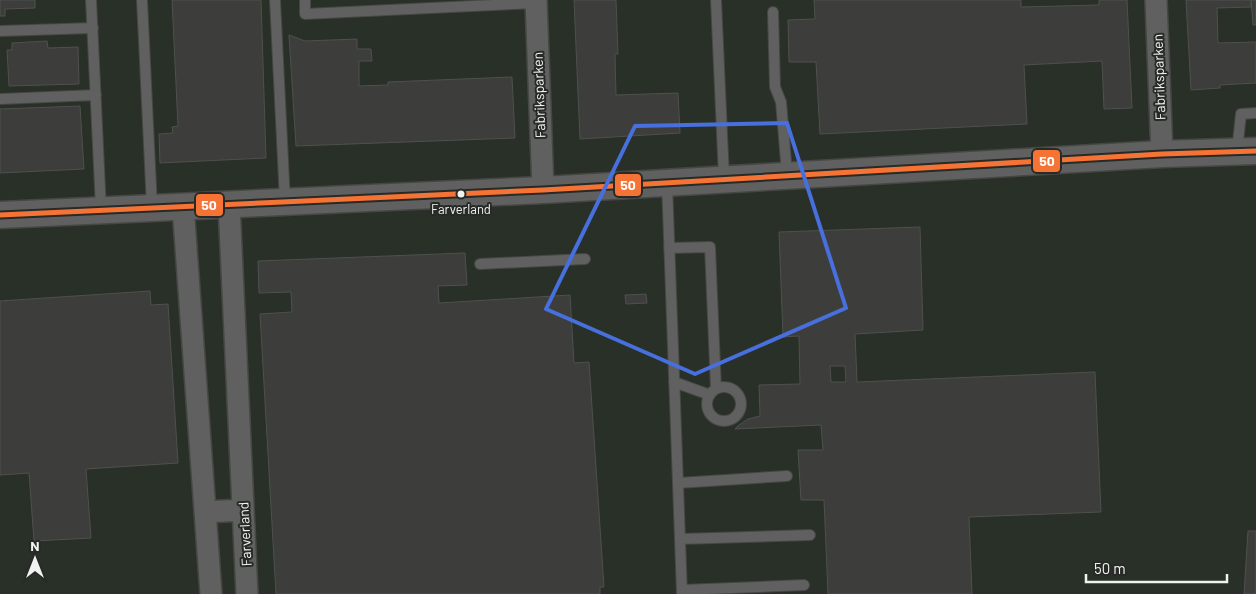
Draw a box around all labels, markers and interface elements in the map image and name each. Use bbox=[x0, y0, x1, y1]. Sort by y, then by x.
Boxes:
street label: Fabriksparken bbox=[1148, 34, 1169, 120]
street label: Fabriksparken bbox=[528, 52, 549, 138]
line badge: 50 bbox=[1032, 149, 1061, 173]
text: 50 bbox=[1039, 152, 1055, 169]
line badge: 50 bbox=[614, 173, 642, 197]
text: 50 bbox=[620, 176, 636, 193]
marker: Farverland bbox=[456, 189, 466, 199]
line badge: 50 bbox=[195, 193, 224, 217]
text: 50 bbox=[201, 196, 217, 213]
place label: Farverland bbox=[431, 201, 491, 217]
street label: Farverland bbox=[234, 501, 255, 567]
north arrow bbox=[10, 534, 60, 584]
text: N bbox=[30, 537, 40, 554]
scale bar bbox=[1086, 552, 1227, 584]
text: 50 m bbox=[1094, 559, 1126, 577]

